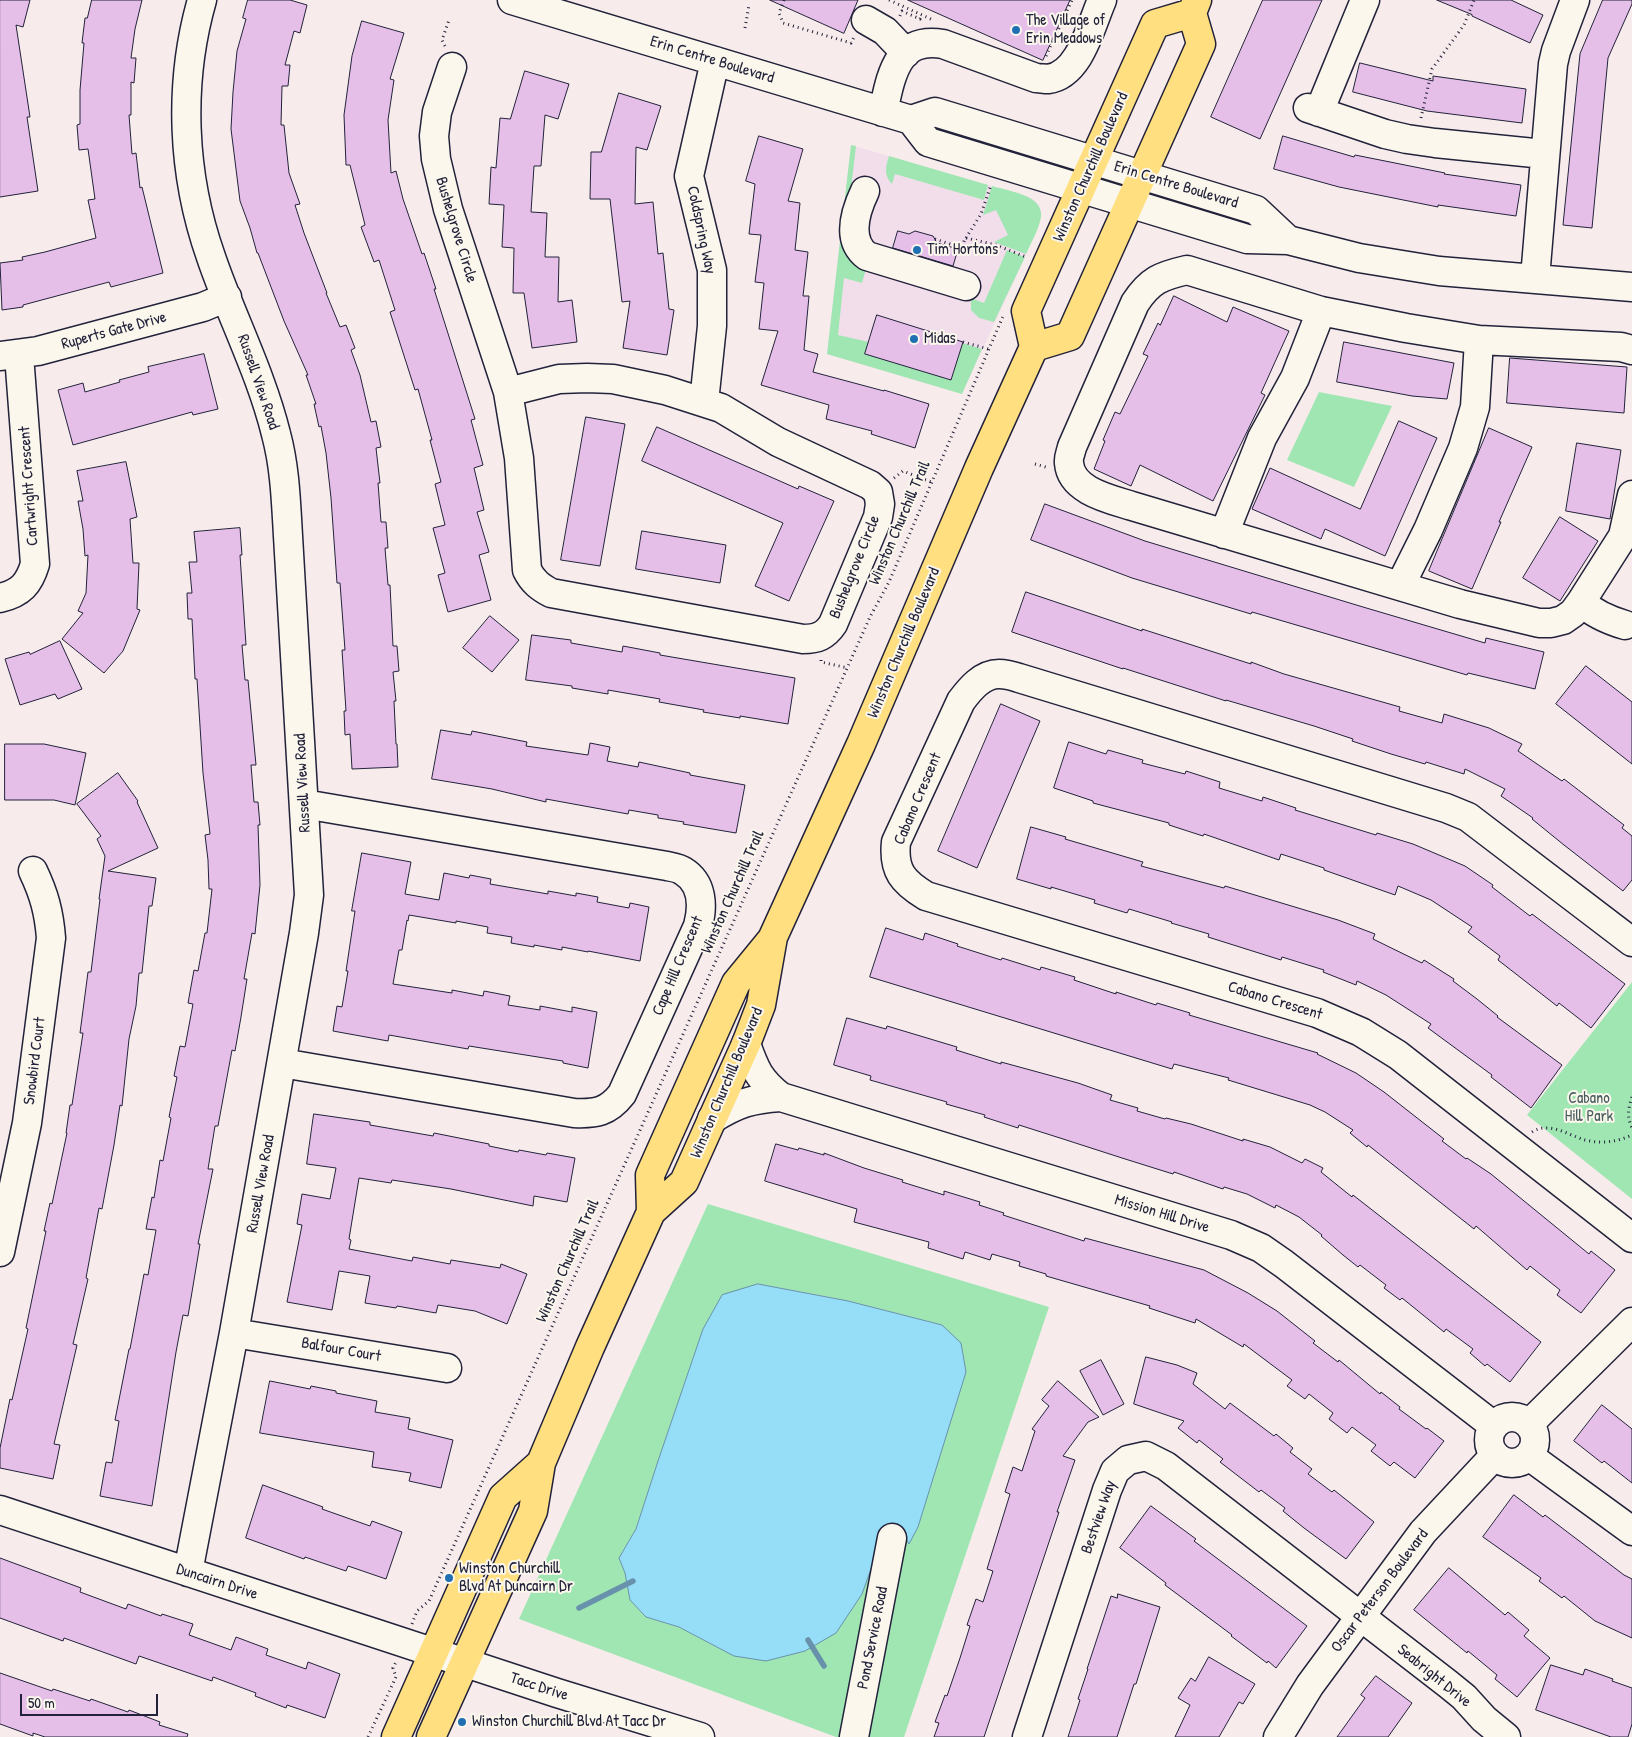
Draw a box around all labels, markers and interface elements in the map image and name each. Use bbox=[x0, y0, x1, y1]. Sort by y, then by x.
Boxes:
place label: The Village of Erin Meadows bbox=[1026, 11, 1105, 49]
marker: The Village of Erin Meadows bbox=[1010, 24, 1022, 36]
street label: Erin Centre Boulevard bbox=[648, 32, 776, 88]
street label: Winston Churchill Boulevard bbox=[1049, 89, 1133, 245]
street label: Erin Centre Boulevard bbox=[1112, 157, 1240, 213]
street label: Bushelgrove Circle bbox=[431, 175, 481, 285]
street label: Coldspring Way bbox=[682, 184, 720, 276]
place label: Tim Hortons bbox=[927, 240, 998, 260]
marker: Tim Hortons bbox=[911, 244, 923, 256]
street label: Ruperts Gate Drive bbox=[59, 308, 169, 354]
place label: Midas bbox=[924, 329, 956, 349]
street label: Russell View Road bbox=[233, 332, 283, 432]
marker: Midas bbox=[908, 333, 920, 345]
street label: Cartwright Crescent bbox=[15, 426, 43, 546]
street label: Winston Churchill Trail bbox=[865, 458, 935, 588]
street label: Bushelgrove Circle bbox=[826, 513, 884, 621]
street label: Winston Churchill Boulevard bbox=[864, 565, 944, 721]
street label: Russell View Road bbox=[291, 733, 315, 833]
street label: Cabano Crescent bbox=[890, 750, 946, 848]
street label: Winston Churchill Trail bbox=[697, 828, 769, 956]
street label: Cape Hill Crescent bbox=[648, 913, 708, 1019]
street label: Cabano Crescent bbox=[1225, 977, 1325, 1025]
street label: Winston Churchill Boulevard bbox=[687, 1005, 767, 1161]
street label: Snowbird Court bbox=[20, 1016, 50, 1106]
park label: Cabano Hill Park bbox=[1565, 1089, 1613, 1127]
street label: Russell View Road bbox=[243, 1133, 279, 1235]
street label: Mission Hill Drive bbox=[1112, 1190, 1212, 1238]
street label: Winston Churchill Trail bbox=[532, 1197, 604, 1325]
street label: Balfour Court bbox=[300, 1334, 382, 1366]
street label: Bestview Way bbox=[1077, 1478, 1121, 1556]
street label: Oscar Peterson Boulevard bbox=[1327, 1525, 1433, 1657]
place label: Winston Churchill Blvd At Duncairn Dr bbox=[459, 1559, 573, 1597]
street label: Duncairn Drive bbox=[174, 1560, 260, 1604]
marker: Winston Churchill Blvd At Duncairn Dr bbox=[443, 1572, 455, 1584]
street label: Pond Service Road bbox=[854, 1585, 892, 1691]
street label: Seabright Drive bbox=[1393, 1640, 1475, 1712]
street label: Tacc Drive bbox=[508, 1669, 570, 1705]
scale bar bbox=[22, 1684, 160, 1716]
text: 50 m bbox=[28, 1692, 55, 1713]
place label: Winston Churchill Blvd At Tacc Dr bbox=[472, 1712, 666, 1732]
marker: Winston Churchill Blvd At Tacc Dr bbox=[456, 1716, 468, 1728]

